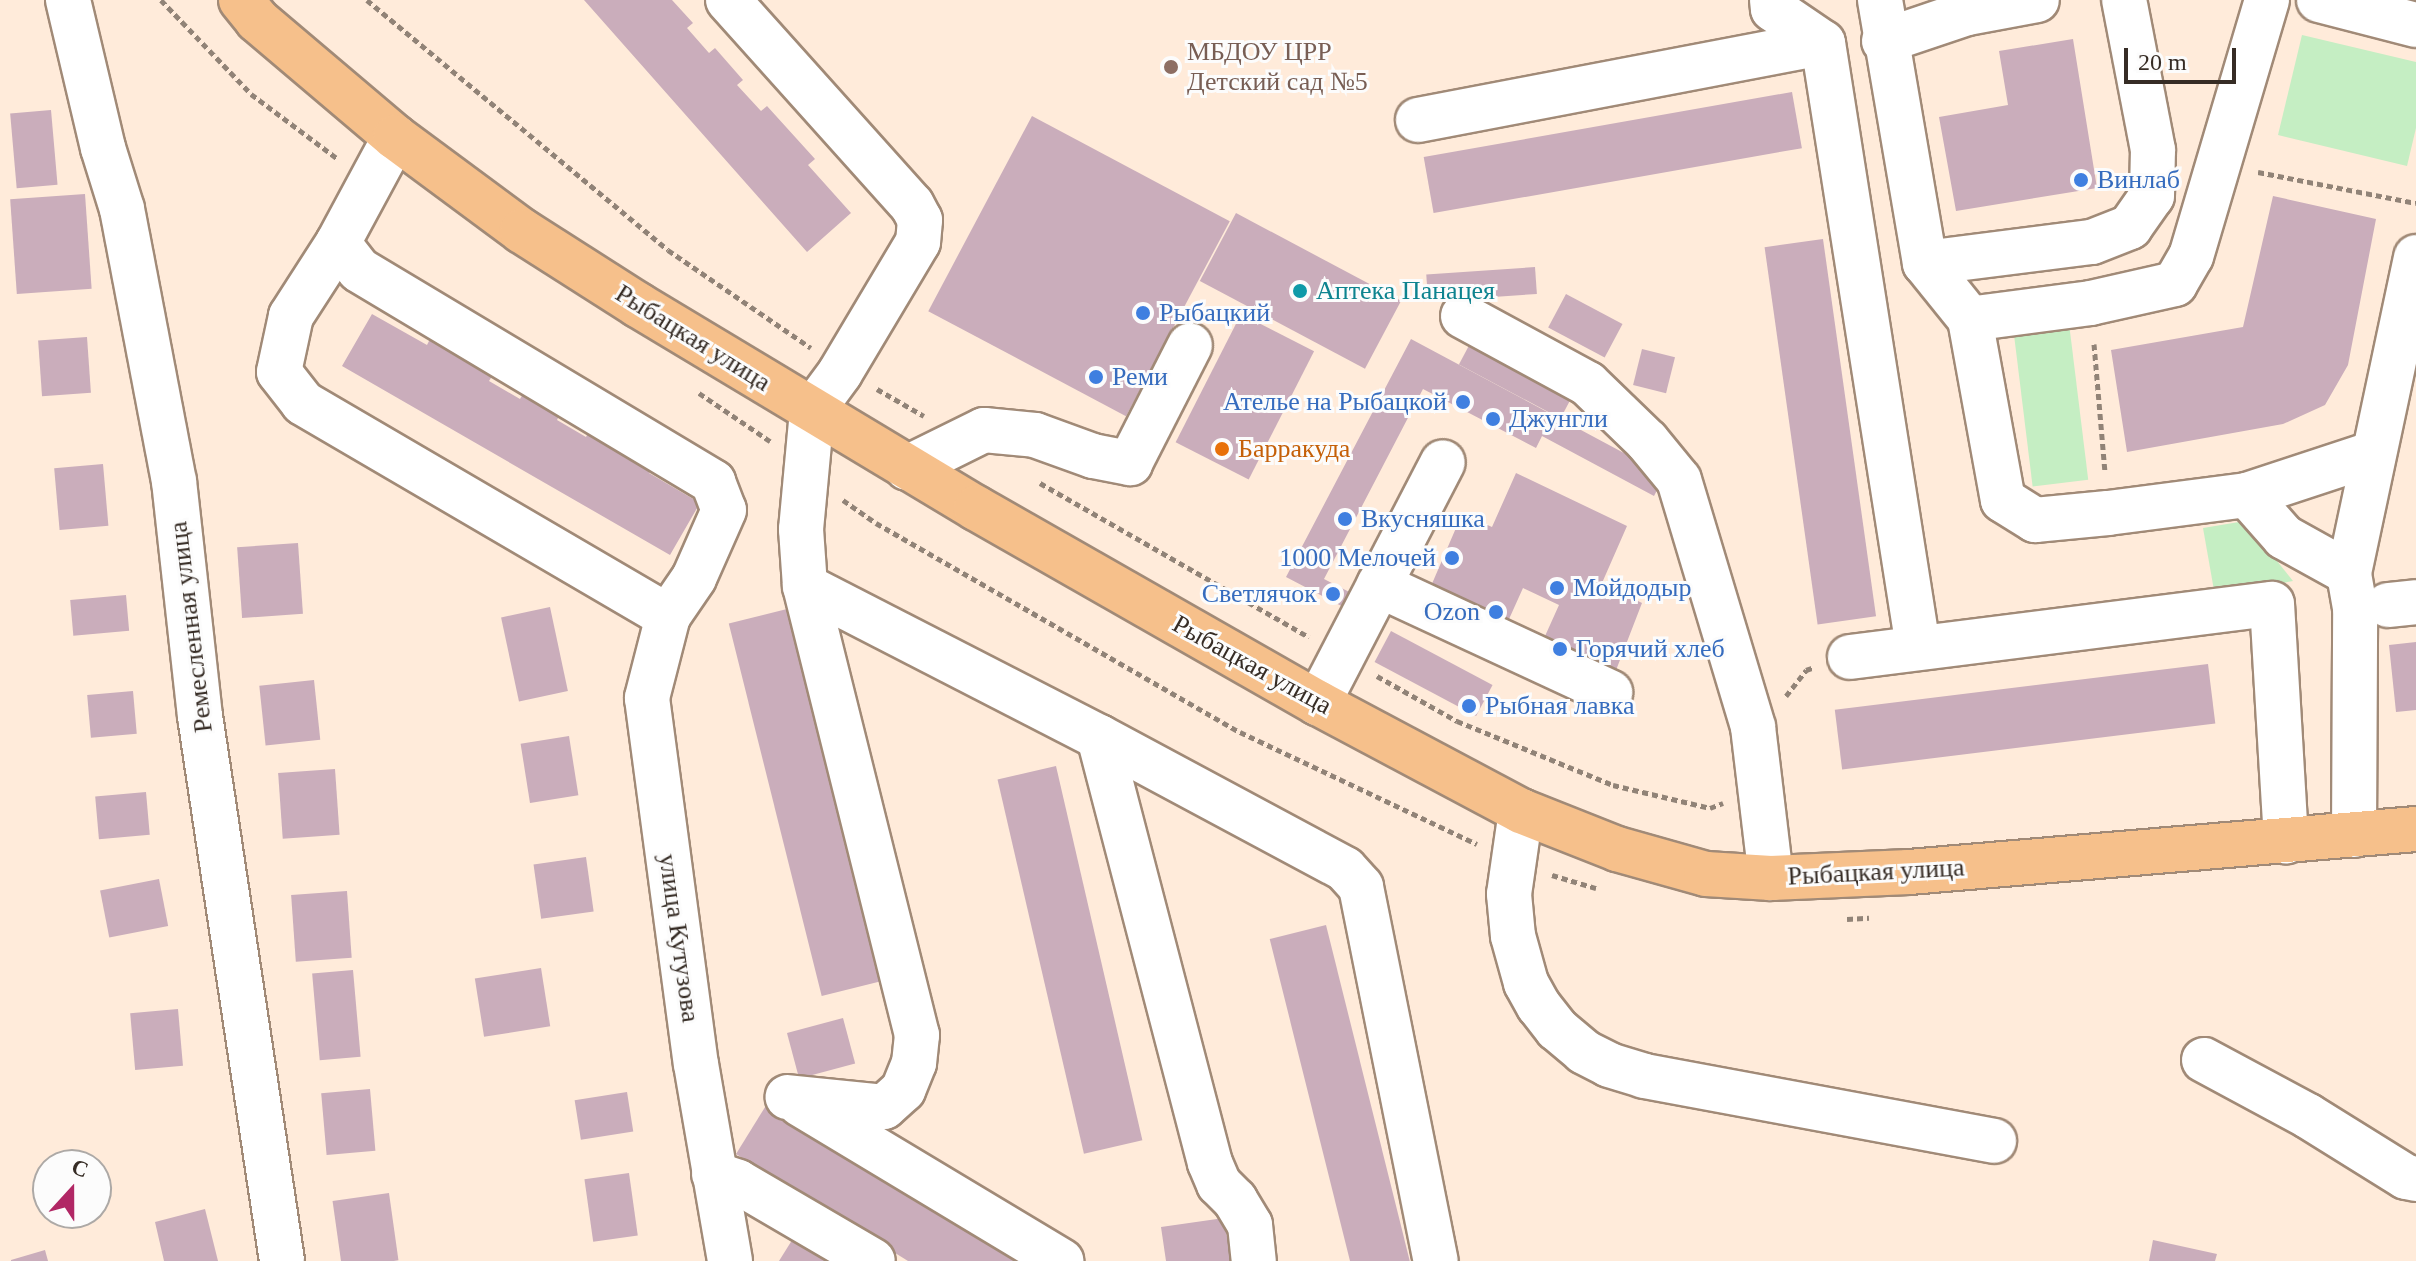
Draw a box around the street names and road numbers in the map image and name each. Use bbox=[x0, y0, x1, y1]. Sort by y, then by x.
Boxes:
street label: Рыбацкая улица bbox=[610, 278, 776, 398]
street label: Ремесленная улица bbox=[163, 520, 219, 734]
street label: Рыбацкая улица bbox=[1167, 608, 1337, 722]
street label: улица Кутузова bbox=[652, 852, 706, 1024]
street label: Рыбацкая улица bbox=[1787, 852, 1965, 892]

